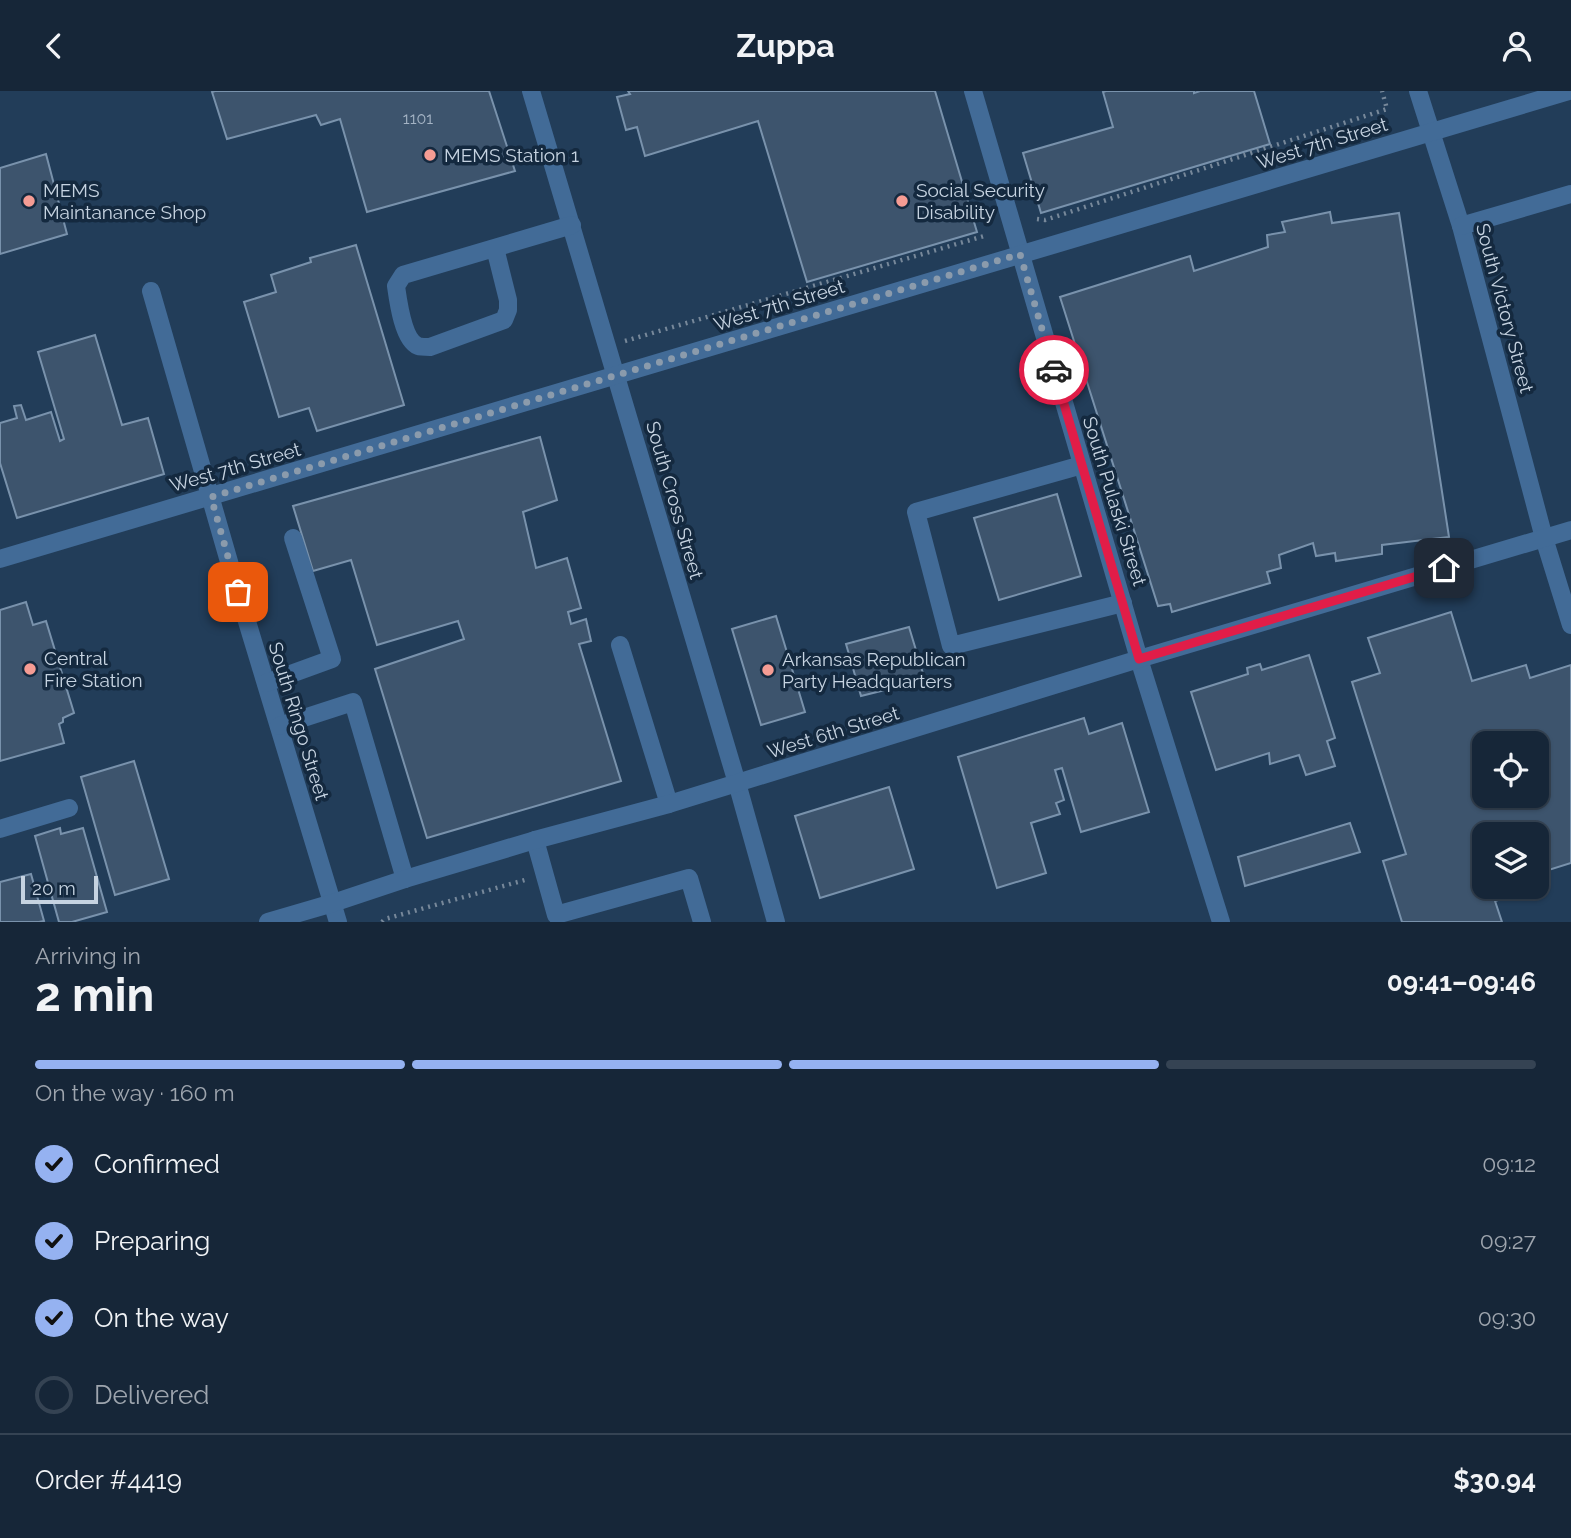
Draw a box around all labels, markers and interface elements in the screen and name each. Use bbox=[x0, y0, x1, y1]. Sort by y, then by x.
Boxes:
icon: back bbox=[35, 27, 73, 65]
text: Zuppa bbox=[736, 27, 835, 64]
icon: person bbox=[1498, 27, 1536, 65]
house number: 1101 bbox=[403, 109, 433, 128]
street label: West 7th Street bbox=[1254, 113, 1390, 173]
place label: MEMS Station 1 bbox=[444, 144, 579, 166]
marker: MEMS Station 1 bbox=[422, 147, 438, 163]
place label: MEMS Maintanance Shop bbox=[43, 179, 206, 223]
place label: Social Security Disability bbox=[916, 179, 1045, 223]
marker: MEMS Maintanance Shop bbox=[21, 193, 37, 209]
marker: Social Security Disability bbox=[894, 193, 910, 209]
street label: South Victory Street bbox=[1472, 221, 1538, 396]
street label: West 7th Street bbox=[711, 275, 847, 335]
courier bbox=[1019, 335, 1089, 405]
icon: car bbox=[1035, 351, 1073, 389]
street label: South Pulaski Street bbox=[1079, 414, 1151, 589]
street label: South Cross Street bbox=[642, 419, 708, 582]
street label: West 7th Street bbox=[167, 438, 304, 496]
pin bbox=[1414, 538, 1474, 598]
icon: home bbox=[1425, 549, 1463, 587]
pin bbox=[208, 562, 268, 622]
icon: bag bbox=[219, 573, 257, 611]
street label: South Ringo Street bbox=[264, 639, 334, 803]
place label: Central Fire Station bbox=[44, 647, 143, 691]
place label: Arkansas Republican Party Headquarters bbox=[782, 648, 966, 692]
marker: Central Fire Station bbox=[22, 661, 38, 677]
marker: Arkansas Republican Party Headquarters bbox=[760, 662, 776, 678]
street label: West 6th Street bbox=[764, 701, 902, 762]
map controls bbox=[1472, 731, 1549, 899]
button: locate bbox=[1472, 731, 1549, 808]
button: layers bbox=[1472, 822, 1549, 899]
scale bar bbox=[21, 873, 98, 905]
text: 20 m bbox=[32, 877, 76, 899]
text: Arriving in bbox=[35, 942, 141, 969]
text: 09:41–09:46 bbox=[1387, 967, 1536, 997]
text: 2 min bbox=[35, 968, 154, 1022]
text: On the way · 160 m bbox=[35, 1079, 235, 1106]
icon: check bbox=[35, 1145, 73, 1183]
text: Confirmed bbox=[94, 1149, 220, 1179]
text: 09:12 bbox=[1482, 1150, 1536, 1177]
icon: check bbox=[35, 1222, 73, 1260]
text: Preparing bbox=[94, 1226, 210, 1256]
text: 09:27 bbox=[1480, 1227, 1536, 1254]
icon: check bbox=[35, 1299, 73, 1337]
text: On the way bbox=[94, 1303, 229, 1333]
text: 09:30 bbox=[1478, 1304, 1536, 1331]
text: Delivered bbox=[94, 1380, 209, 1410]
text: Order #4419 bbox=[35, 1465, 182, 1495]
text: $30.94 bbox=[1453, 1465, 1536, 1495]

